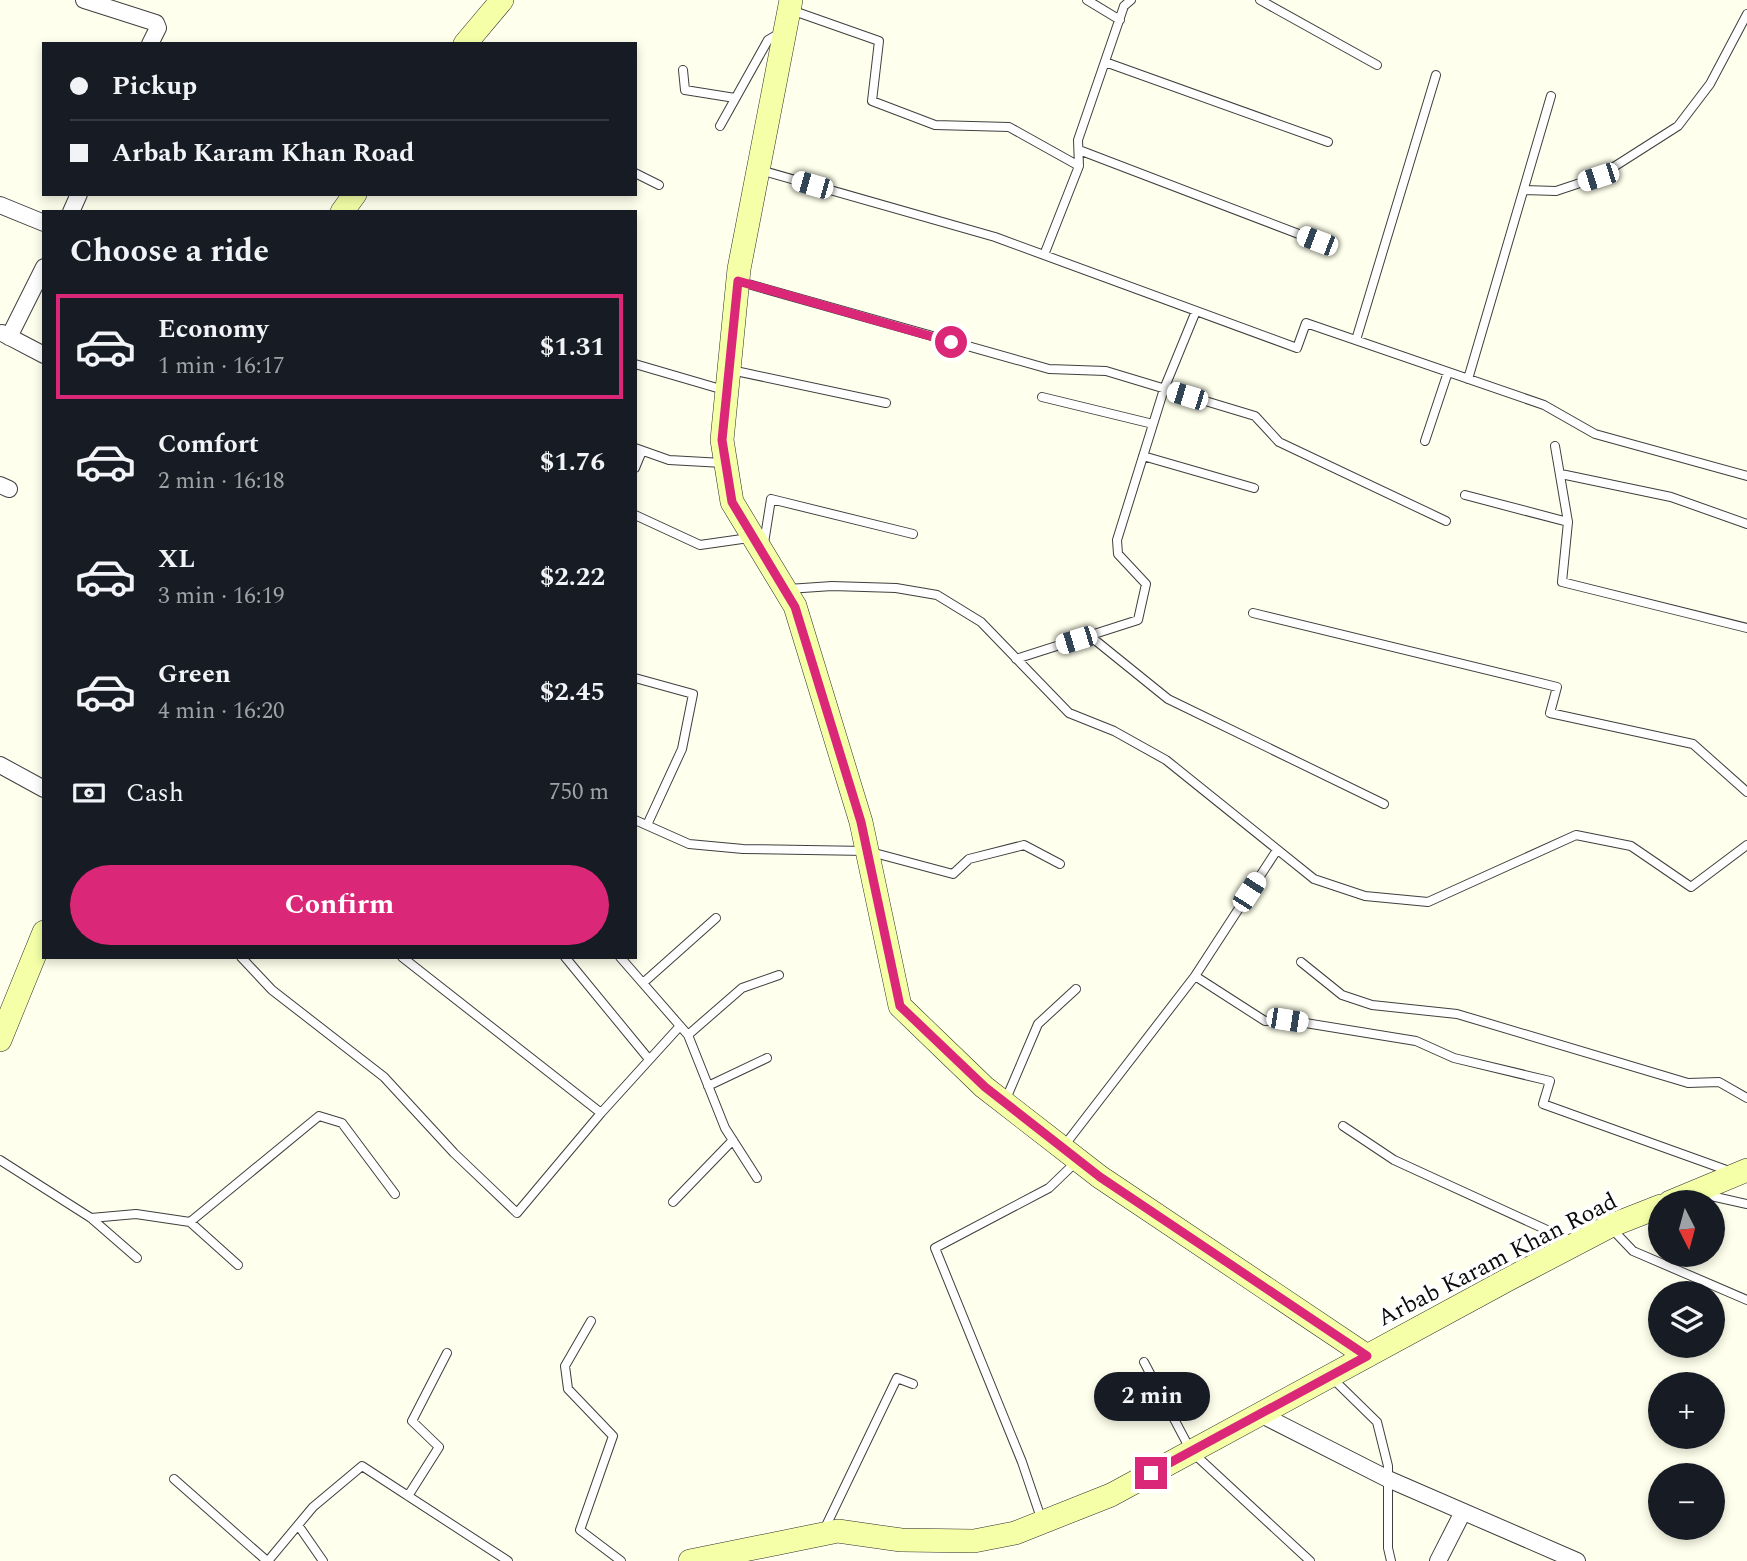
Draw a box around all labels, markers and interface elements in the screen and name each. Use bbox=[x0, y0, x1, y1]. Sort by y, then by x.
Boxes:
text: Pickup bbox=[112, 66, 197, 106]
text: Arbab Karam Khan Road bbox=[112, 133, 414, 173]
car bbox=[1575, 161, 1622, 193]
car bbox=[789, 169, 836, 201]
car bbox=[1294, 224, 1341, 258]
text: Choose a ride bbox=[70, 227, 269, 276]
text: Economy bbox=[158, 309, 268, 349]
icon: car bbox=[74, 315, 137, 378]
route start bbox=[935, 326, 967, 358]
text: $1.31 bbox=[540, 327, 605, 367]
text: 1 min · 16:17 bbox=[158, 349, 285, 384]
car bbox=[1164, 380, 1211, 412]
text: Comfort bbox=[158, 424, 259, 464]
icon: car bbox=[74, 430, 137, 493]
text: $1.76 bbox=[540, 442, 605, 482]
text: 2 min · 16:18 bbox=[158, 464, 285, 499]
text: XL bbox=[158, 539, 195, 579]
icon: car bbox=[74, 545, 137, 608]
text: $2.22 bbox=[540, 557, 605, 597]
text: 3 min · 16:19 bbox=[158, 579, 285, 614]
car bbox=[1053, 624, 1100, 656]
text: Green bbox=[158, 654, 231, 694]
icon: car bbox=[74, 660, 137, 723]
text: $2.45 bbox=[540, 672, 605, 712]
text: 4 min · 16:20 bbox=[158, 694, 285, 729]
text: Cash bbox=[126, 773, 184, 813]
icon: cash bbox=[70, 774, 108, 812]
text: 750 m bbox=[549, 775, 609, 810]
button: Confirm bbox=[70, 865, 609, 945]
car bbox=[1229, 869, 1270, 915]
car bbox=[1265, 1006, 1310, 1034]
street label: Arbab Karam Khan Road bbox=[1371, 1184, 1624, 1336]
north arrow bbox=[1648, 1190, 1726, 1267]
map controls bbox=[1648, 1190, 1725, 1540]
button: layers bbox=[1648, 1281, 1725, 1358]
callout: 2 min bbox=[1093, 1372, 1209, 1420]
button: + bbox=[1648, 1372, 1725, 1449]
text: 2 min bbox=[1121, 1379, 1183, 1414]
route end bbox=[1135, 1457, 1167, 1489]
button: − bbox=[1648, 1463, 1725, 1540]

